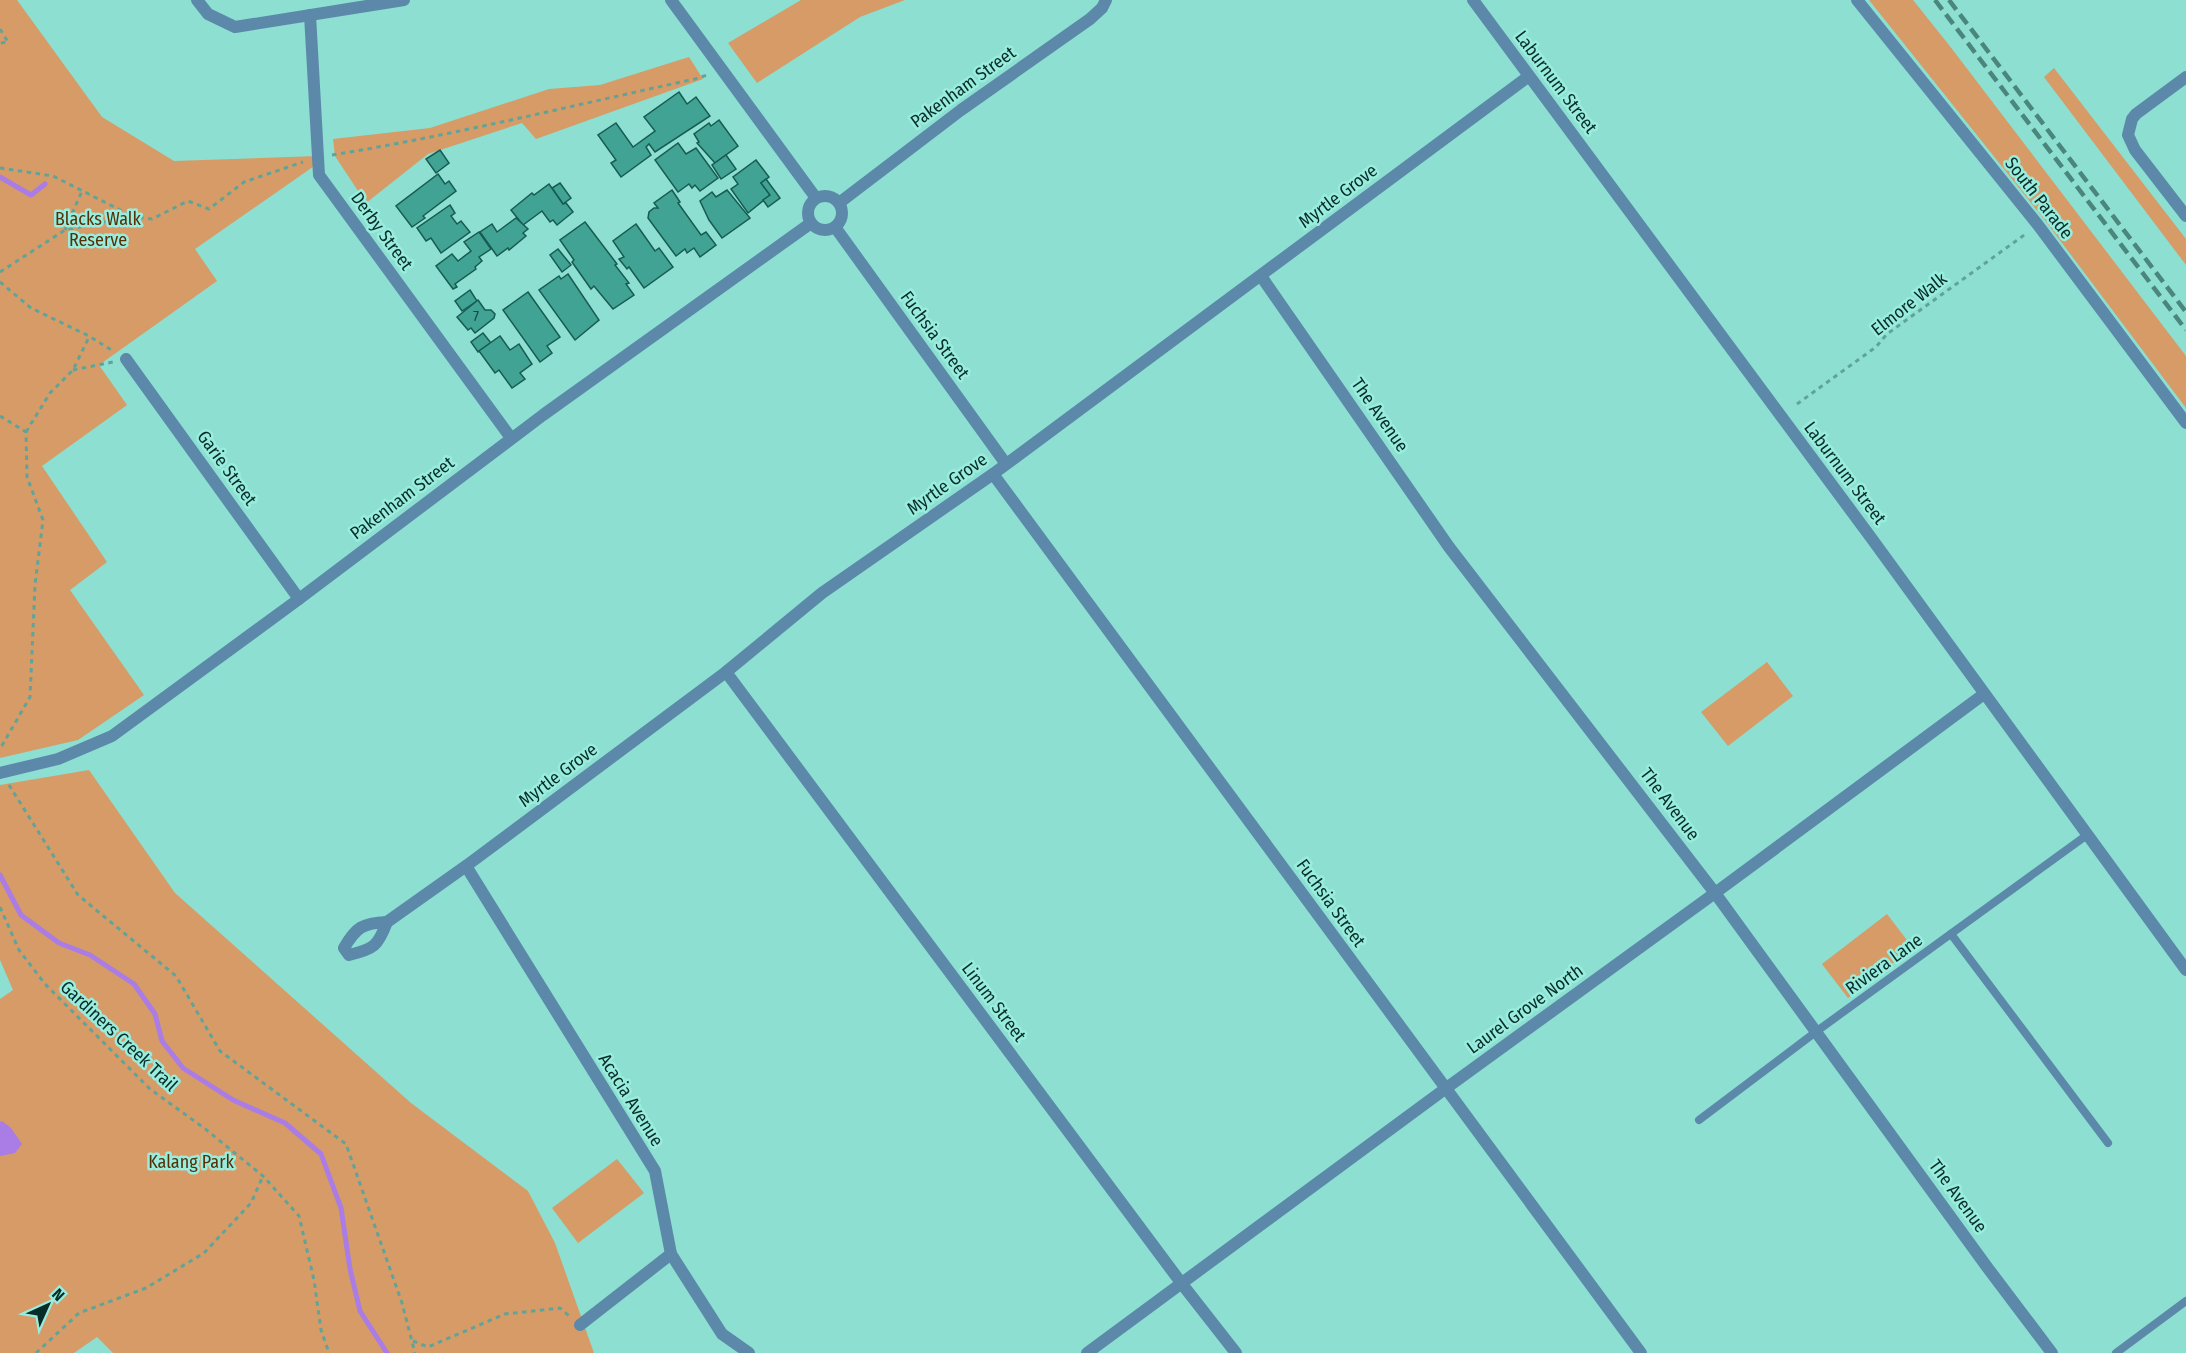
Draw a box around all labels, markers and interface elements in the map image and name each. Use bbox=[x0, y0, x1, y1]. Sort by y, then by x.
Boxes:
street label: Laburnum Street bbox=[1510, 26, 1602, 138]
street label: Pakenham Street bbox=[906, 41, 1020, 133]
street label: South Parade bbox=[2000, 153, 2078, 243]
street label: Myrtle Grove bbox=[1294, 159, 1382, 233]
street label: Derby Street bbox=[346, 187, 418, 275]
park label: Blacks Walk Reserve bbox=[55, 208, 142, 251]
street label: Elmore Walk bbox=[1867, 267, 1952, 340]
street label: Fuchsia Street bbox=[896, 287, 974, 383]
house number: 7 bbox=[473, 307, 479, 325]
street label: The Avenue bbox=[1347, 374, 1413, 456]
street label: Laburnum Street bbox=[1799, 417, 1891, 529]
street label: Garie Street bbox=[192, 426, 262, 510]
street label: Myrtle Grove bbox=[903, 448, 991, 520]
street label: Pakenham Street bbox=[346, 452, 458, 544]
street label: Myrtle Grove bbox=[514, 738, 602, 812]
street label: The Avenue bbox=[1636, 763, 1704, 845]
street label: Fuchsia Street bbox=[1292, 855, 1370, 951]
street label: Riviera Lane bbox=[1841, 929, 1927, 999]
street label: Linum Street bbox=[957, 958, 1031, 1046]
street label: Laurel Grove North bbox=[1463, 959, 1587, 1059]
street label: Gardiners Creek Trail bbox=[56, 976, 182, 1096]
street label: Acacia Avenue bbox=[594, 1050, 668, 1151]
park label: Kalang Park bbox=[148, 1151, 234, 1173]
street label: The Avenue bbox=[1924, 1155, 1992, 1237]
north arrow bbox=[18, 1275, 78, 1335]
text: N bbox=[48, 1285, 68, 1305]

